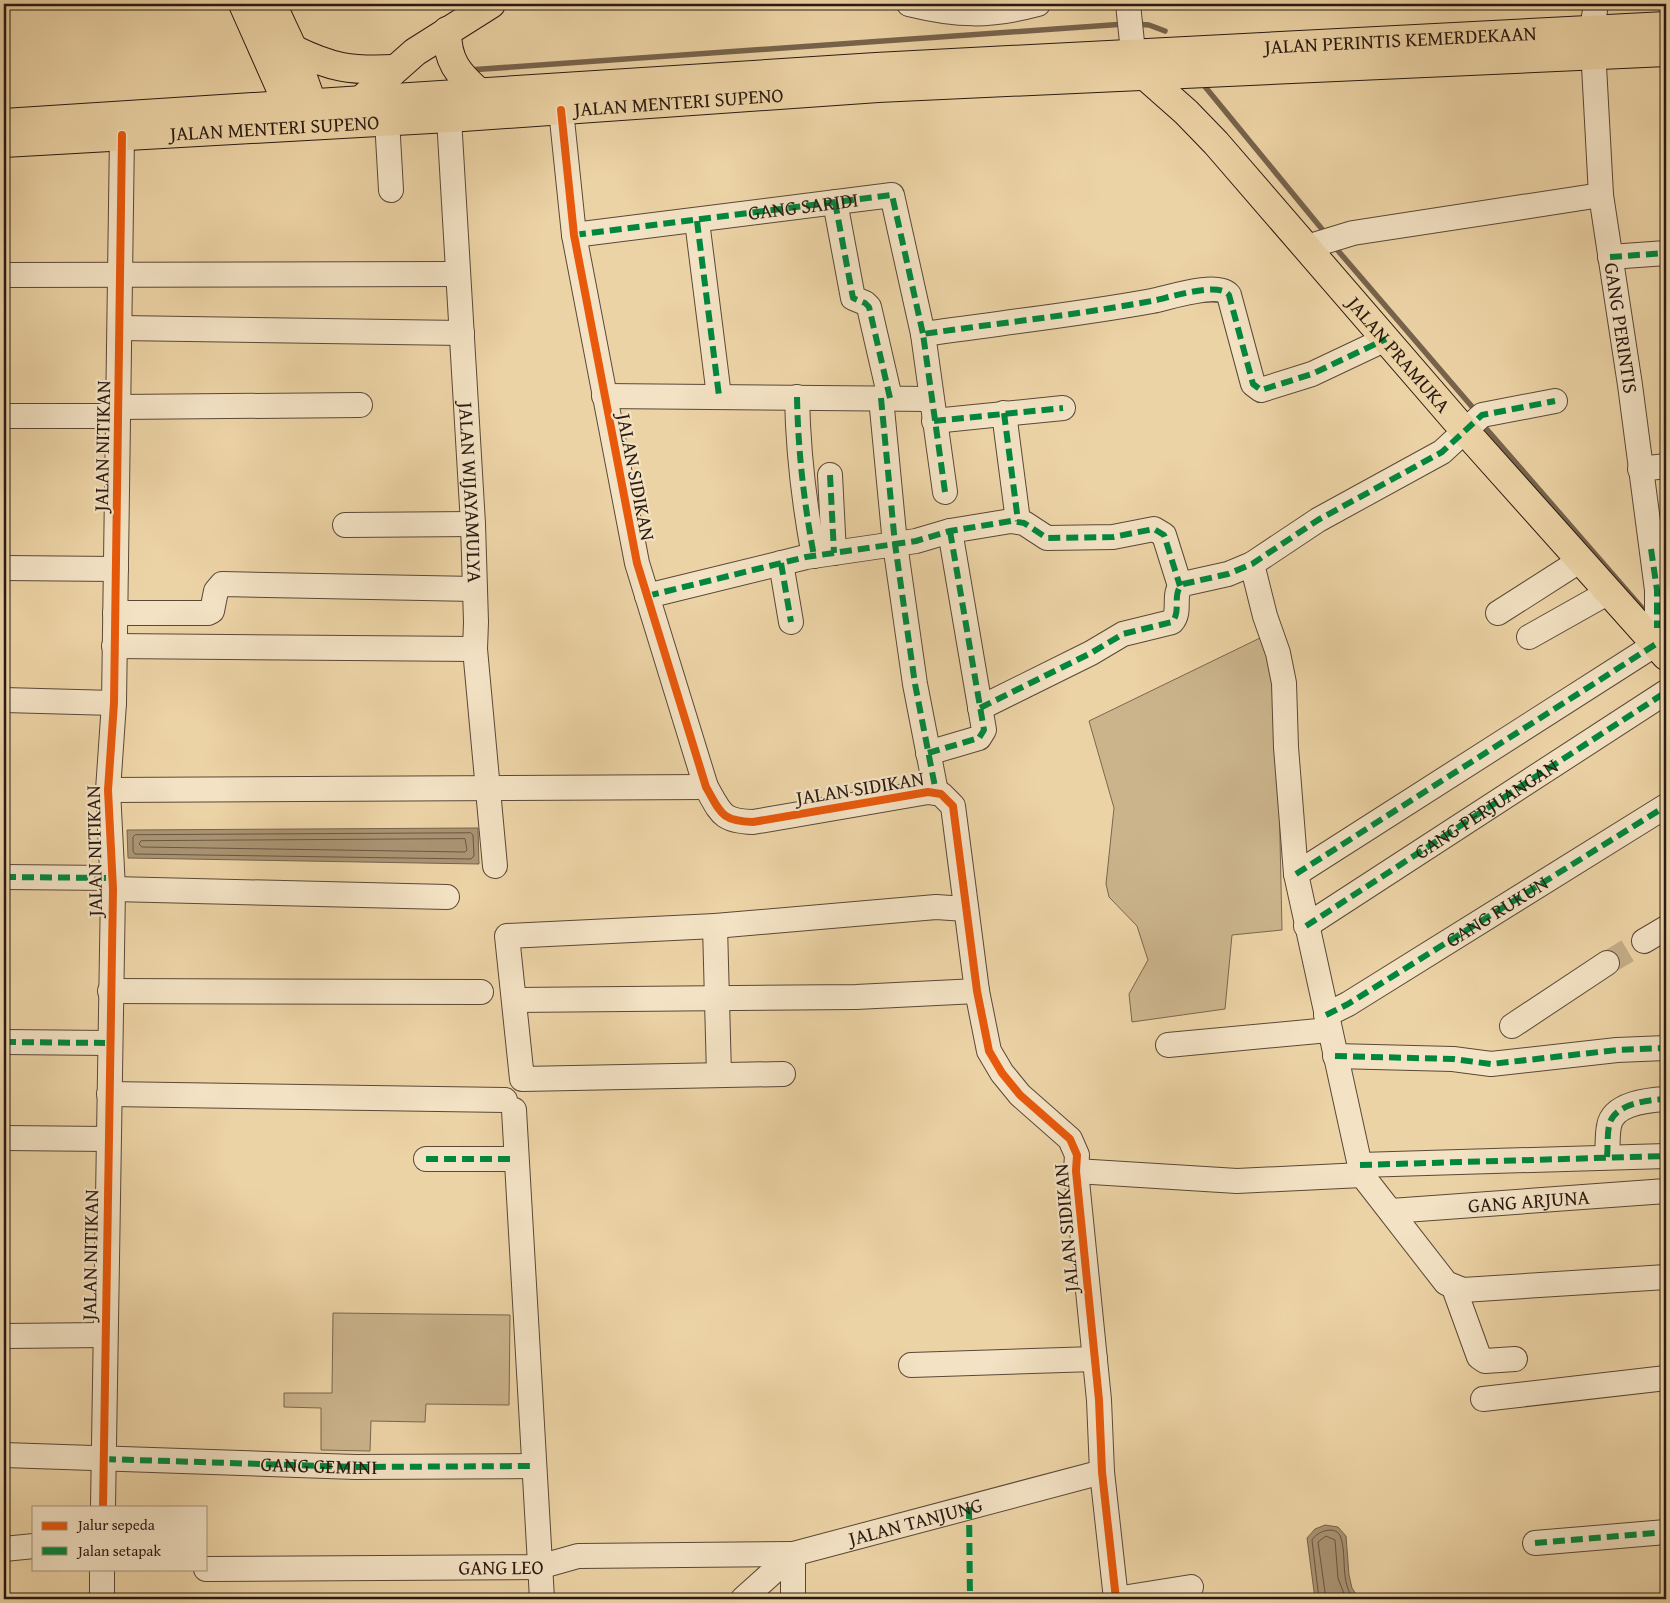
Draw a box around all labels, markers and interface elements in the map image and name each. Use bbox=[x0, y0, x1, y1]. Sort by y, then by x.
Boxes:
street label: JALAN PERINTIS KEMERDEKAAN bbox=[1261, 18, 1537, 61]
street label: JALAN MENTERI SUPENO bbox=[570, 80, 784, 123]
street label: JALAN MENTERI SUPENO bbox=[166, 107, 380, 148]
street label: GANG SARIDI bbox=[746, 184, 860, 227]
street label: GANG PERINTIS bbox=[1597, 260, 1646, 395]
street label: JALAN PRAMUKA bbox=[1339, 287, 1458, 419]
street label: JALAN NITIKAN bbox=[86, 380, 117, 515]
street label: JALAN WIJAYAMULYA bbox=[452, 398, 490, 583]
street label: JALAN SIDIKAN bbox=[609, 408, 663, 543]
street label: GANG PERJUANGAN bbox=[1408, 751, 1564, 866]
street label: JALAN SIDIKAN bbox=[791, 763, 926, 812]
street label: JALAN NITIKAN bbox=[78, 785, 109, 920]
street label: GANG RUKUN bbox=[1440, 868, 1554, 954]
street label: JALAN SIDIKAN bbox=[1045, 1163, 1086, 1297]
street label: GANG ARJUNA bbox=[1467, 1182, 1590, 1219]
street label: JALAN NITIKAN bbox=[74, 1189, 105, 1324]
street label: GANG GEMINI bbox=[260, 1449, 377, 1481]
street label: JALAN TANJUNG bbox=[842, 1489, 986, 1553]
legend bbox=[32, 1506, 208, 1570]
text: Jalur sepeda bbox=[76, 1514, 155, 1535]
text: Jalan setapak bbox=[76, 1540, 161, 1561]
street label: GANG LEO bbox=[458, 1552, 544, 1581]

